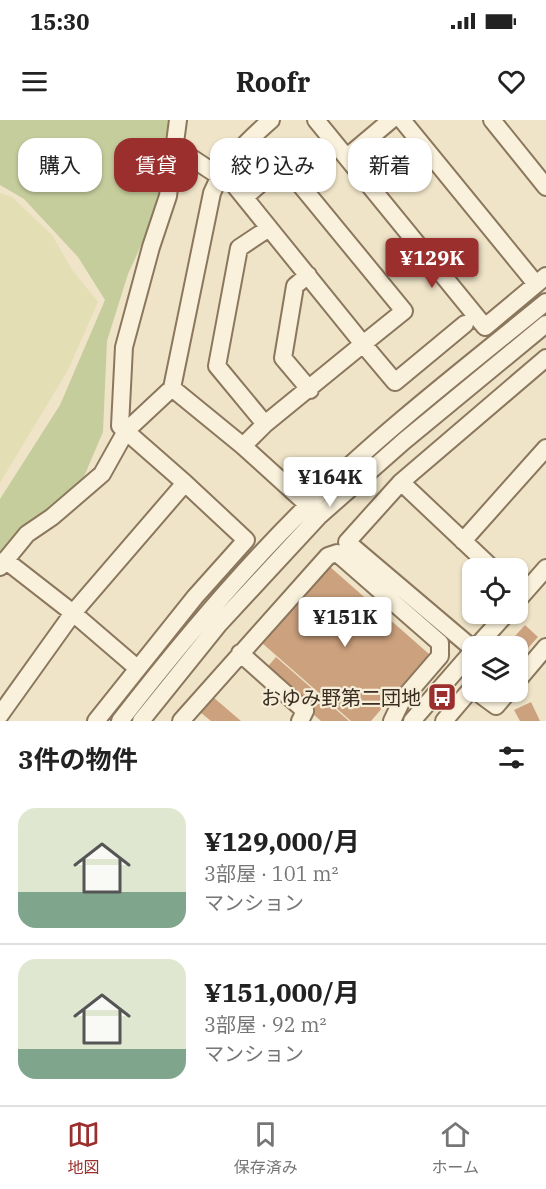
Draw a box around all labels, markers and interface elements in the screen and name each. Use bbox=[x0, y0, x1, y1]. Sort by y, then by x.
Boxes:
text: 15:30 bbox=[30, 7, 89, 36]
text: Roofr bbox=[236, 64, 310, 99]
icon: menu bbox=[18, 65, 51, 98]
icon: heart bbox=[495, 65, 528, 98]
chip: 購入 bbox=[18, 138, 102, 192]
chip: 賃貸 bbox=[114, 138, 198, 192]
chip: 絞り込み bbox=[210, 138, 336, 192]
chip: 新着 bbox=[348, 138, 432, 192]
pin: ¥129K bbox=[390, 238, 474, 289]
text: ¥129K bbox=[400, 244, 464, 271]
pin: ¥164K bbox=[288, 457, 372, 508]
text: ¥164K bbox=[298, 463, 362, 490]
map controls bbox=[462, 558, 528, 702]
button: locate bbox=[462, 558, 528, 624]
pin: ¥151K bbox=[303, 597, 387, 648]
text: ¥151K bbox=[313, 603, 377, 630]
button: layers bbox=[462, 636, 528, 702]
bus stop icon: おゆみ野第二団地 bbox=[426, 681, 458, 713]
place label: おゆみ野第二団地 bbox=[261, 684, 421, 711]
icon: filters bbox=[495, 741, 528, 774]
text: 3件の物件 bbox=[18, 742, 138, 776]
text: ¥129,000/月 bbox=[204, 824, 360, 858]
icon: home bbox=[66, 832, 138, 904]
text: 3部屋 · 101 m² bbox=[204, 860, 338, 887]
text: マンション bbox=[204, 889, 304, 916]
text: ¥151,000/月 bbox=[204, 975, 360, 1009]
icon: home bbox=[66, 983, 138, 1055]
text: 3部屋 · 92 m² bbox=[204, 1011, 326, 1038]
text: マンション bbox=[204, 1040, 304, 1067]
tab: 地図 bbox=[67, 1118, 100, 1178]
tab: 保存済み bbox=[234, 1118, 298, 1178]
tab: ホーム bbox=[432, 1118, 479, 1178]

